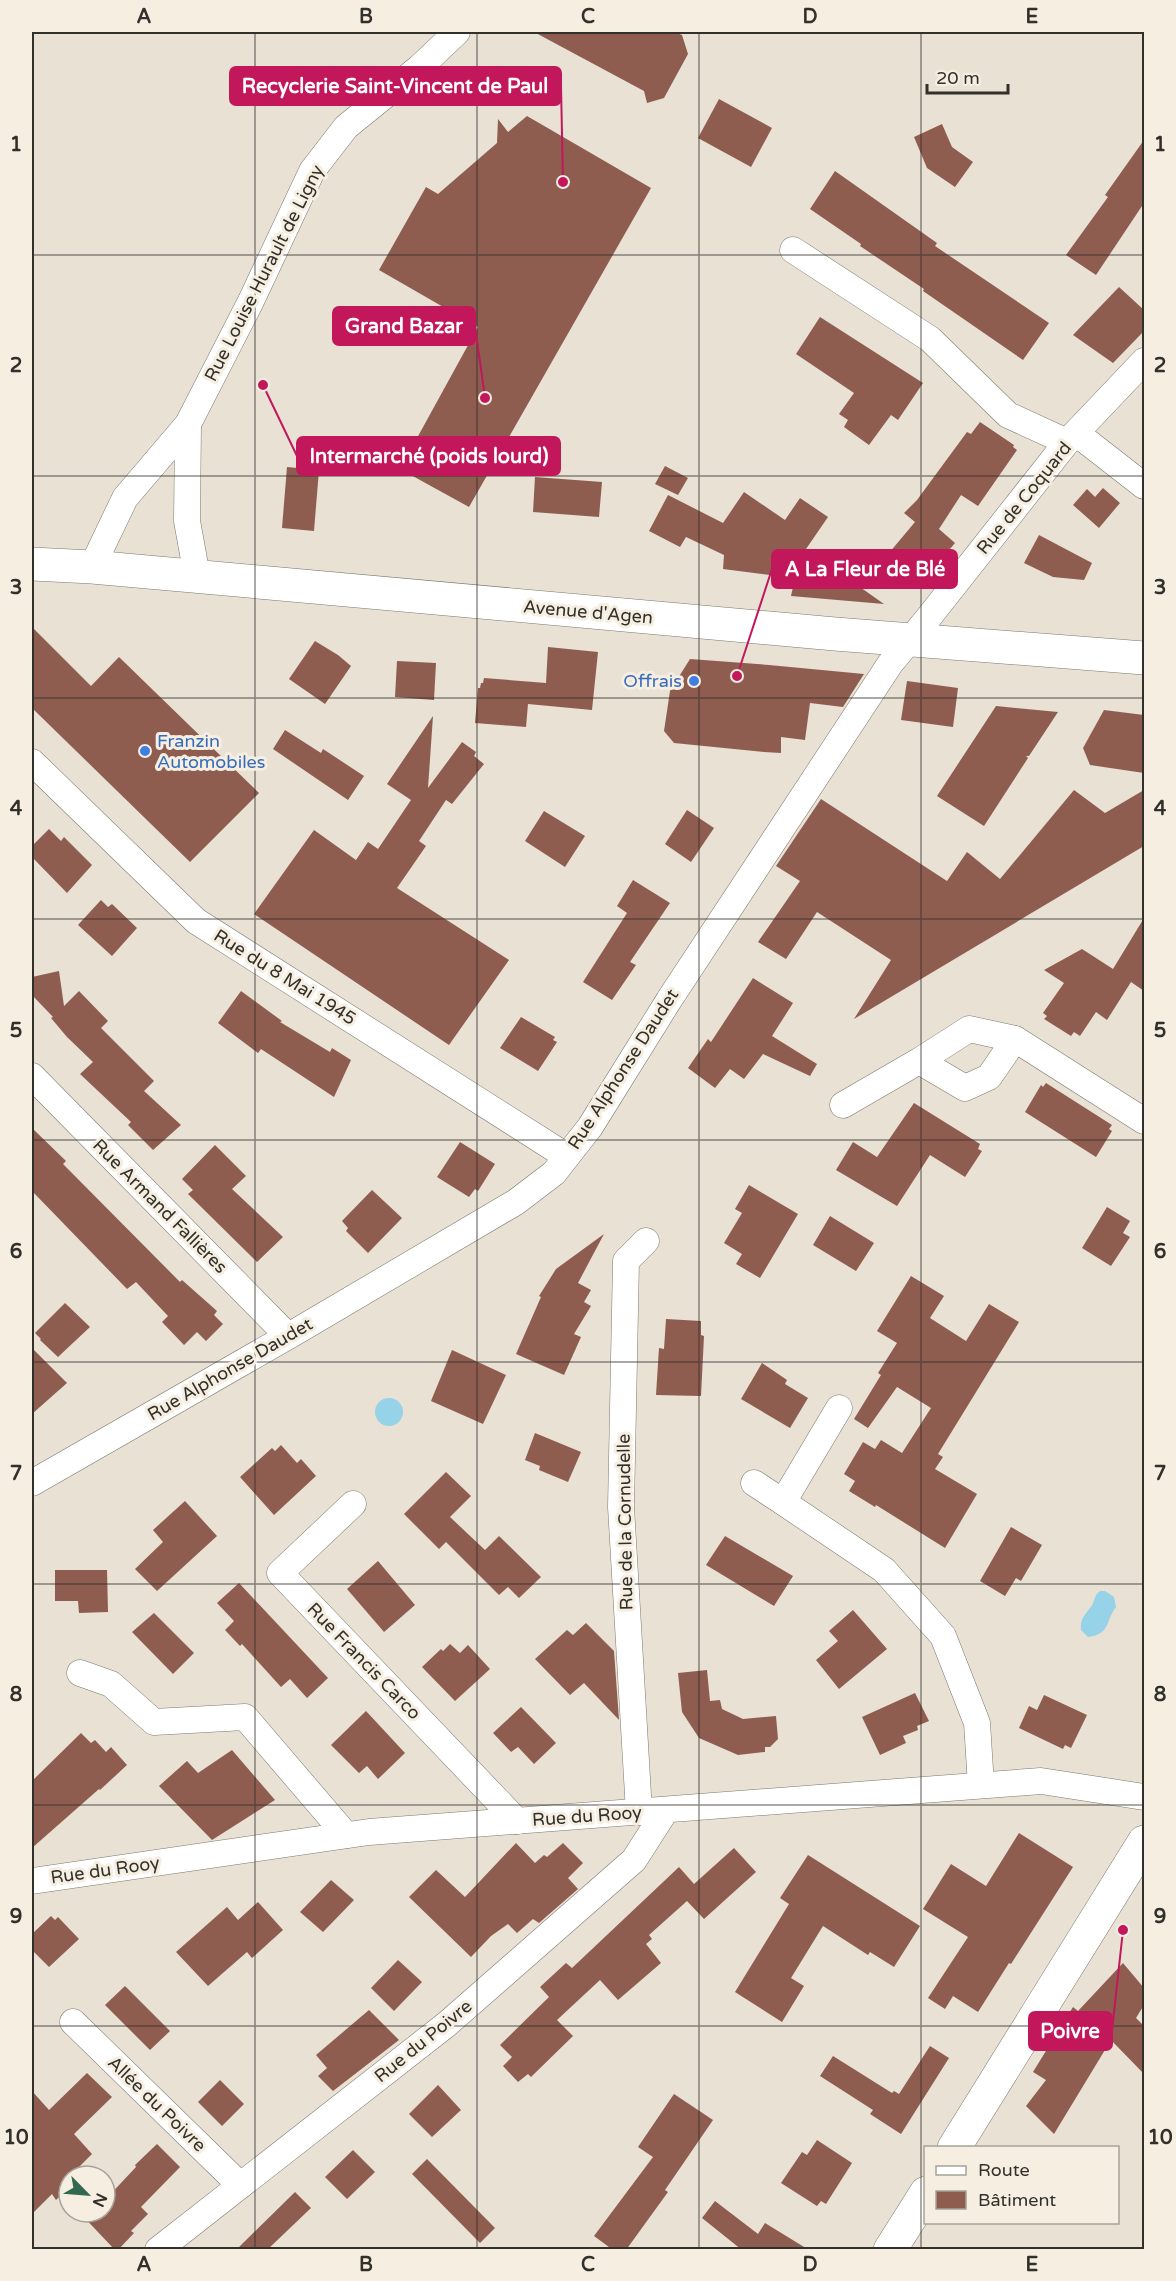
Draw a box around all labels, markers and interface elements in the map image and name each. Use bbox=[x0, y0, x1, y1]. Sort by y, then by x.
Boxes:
text: A bbox=[137, 5, 152, 29]
text: B bbox=[359, 5, 373, 29]
text: C bbox=[581, 5, 595, 29]
text: D bbox=[802, 5, 818, 29]
text: E bbox=[1026, 5, 1039, 29]
scale bar bbox=[927, 57, 1008, 95]
callout: Recyclerie Saint-Vincent de Paul bbox=[230, 67, 561, 105]
text: 20 m bbox=[936, 67, 980, 89]
text: Recyclerie Saint-Vincent de Paul bbox=[242, 75, 548, 99]
text: 1 bbox=[10, 133, 22, 157]
text: 1 bbox=[1154, 133, 1166, 157]
street label: Rue Louise Hurault de Ligny bbox=[200, 161, 328, 385]
callout: Grand Bazar bbox=[333, 307, 475, 345]
text: Grand Bazar bbox=[345, 315, 463, 339]
text: 2 bbox=[10, 354, 22, 378]
text: 2 bbox=[1154, 354, 1166, 378]
callout: Intermarché (poids lourd) bbox=[297, 437, 560, 475]
street label: Rue de Coquard bbox=[972, 437, 1076, 559]
text: Intermarché (poids lourd) bbox=[310, 445, 548, 469]
callout: A La Fleur de Blé bbox=[772, 550, 957, 588]
text: A La Fleur de Blé bbox=[785, 558, 945, 582]
text: 3 bbox=[10, 576, 22, 600]
text: 3 bbox=[1154, 576, 1166, 600]
street label: Avenue d'Agen bbox=[522, 595, 654, 629]
place label: Offrais bbox=[623, 670, 682, 692]
marker: Offrais bbox=[687, 674, 701, 688]
place label: Franzin Automobiles bbox=[157, 730, 265, 773]
marker: Franzin Automobiles bbox=[138, 744, 152, 758]
text: 4 bbox=[10, 797, 23, 821]
text: 4 bbox=[1154, 797, 1167, 821]
street label: Rue du 8 Mai 1945 bbox=[210, 924, 360, 1030]
street label: Rue Alphonse Daudet bbox=[563, 985, 683, 1153]
text: 5 bbox=[10, 1019, 22, 1043]
text: 5 bbox=[1154, 1019, 1166, 1043]
street label: Rue Armand Fallières bbox=[88, 1134, 232, 1278]
text: 6 bbox=[10, 1240, 22, 1264]
text: 6 bbox=[1154, 1240, 1166, 1264]
street label: Rue Alphonse Daudet bbox=[144, 1313, 317, 1425]
street label: Rue de la Cornudelle bbox=[612, 1433, 638, 1611]
text: 7 bbox=[10, 1462, 22, 1486]
text: 7 bbox=[1154, 1462, 1166, 1486]
street label: Rue Francis Carco bbox=[303, 1598, 426, 1724]
text: 8 bbox=[10, 1683, 22, 1707]
text: 8 bbox=[1154, 1683, 1166, 1707]
street label: Rue du Rooy bbox=[531, 1801, 643, 1831]
street label: Rue du Rooy bbox=[49, 1851, 161, 1889]
text: 9 bbox=[10, 1905, 22, 1929]
text: 9 bbox=[1154, 1905, 1166, 1929]
street label: Rue du Poivre bbox=[370, 1995, 476, 2087]
callout: Poivre bbox=[1029, 2012, 1112, 2050]
text: Poivre bbox=[1040, 2020, 1100, 2044]
street label: Allée du Poivre bbox=[103, 2052, 211, 2156]
text: 10 bbox=[3, 2126, 29, 2150]
text: 10 bbox=[1147, 2126, 1173, 2150]
legend bbox=[924, 2146, 1119, 2224]
text: Route bbox=[978, 2159, 1030, 2181]
north arrow bbox=[57, 2164, 117, 2224]
text: Bâtiment bbox=[978, 2189, 1056, 2211]
text: N bbox=[88, 2190, 111, 2210]
text: A bbox=[137, 2253, 152, 2277]
text: B bbox=[359, 2253, 373, 2277]
text: C bbox=[581, 2253, 595, 2277]
text: D bbox=[802, 2253, 818, 2277]
text: E bbox=[1026, 2253, 1039, 2277]

